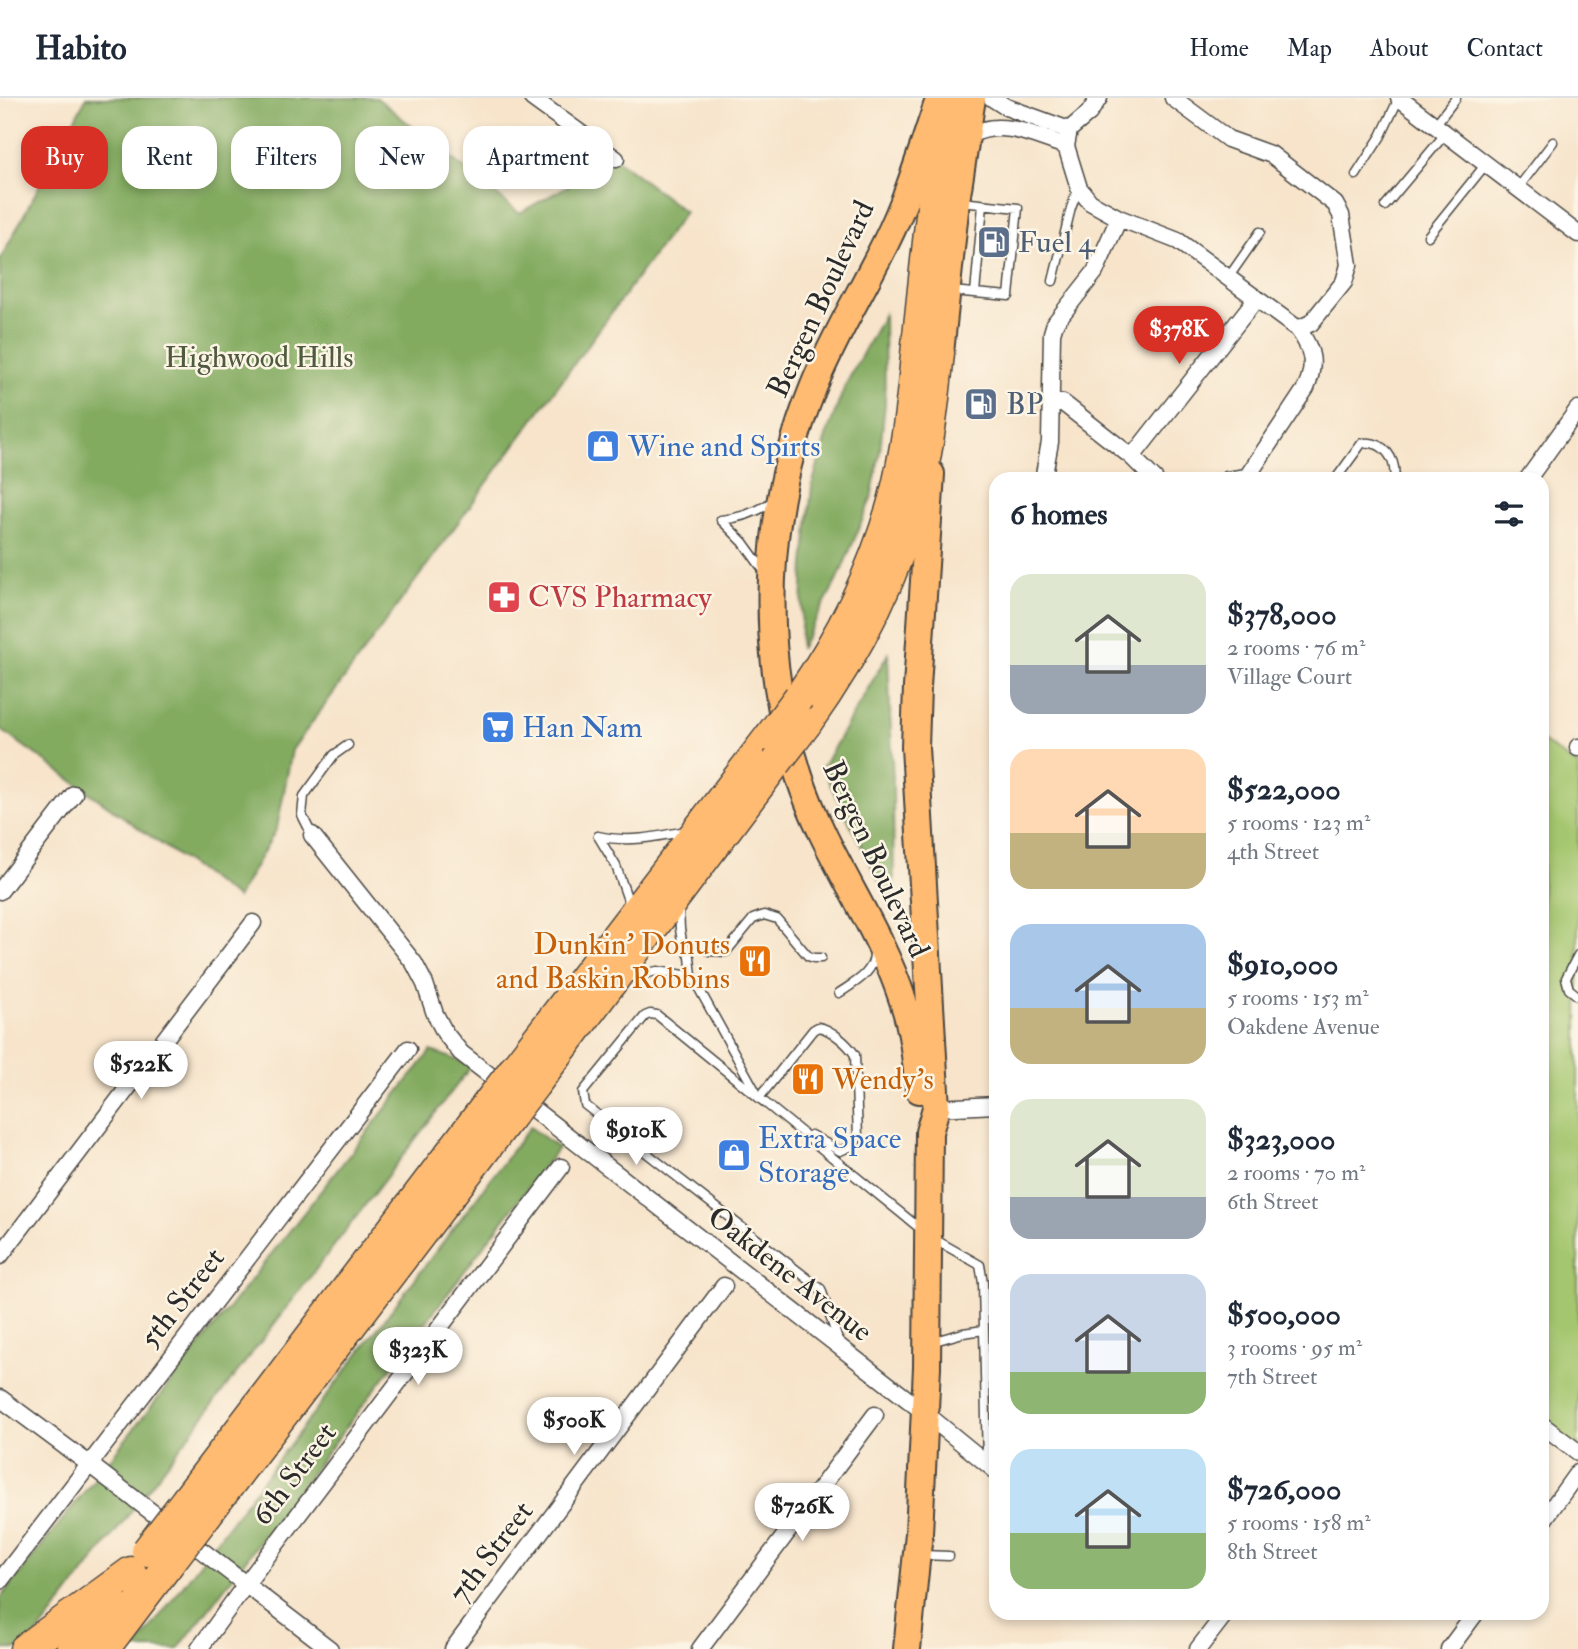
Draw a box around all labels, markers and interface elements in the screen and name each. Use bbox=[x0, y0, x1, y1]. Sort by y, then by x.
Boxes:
text: Habito bbox=[35, 28, 127, 69]
text: Home bbox=[1189, 33, 1249, 64]
text: Map bbox=[1287, 33, 1332, 64]
text: About bbox=[1370, 33, 1429, 64]
text: Contact bbox=[1467, 33, 1543, 64]
chip: Buy bbox=[21, 126, 108, 189]
chip: Rent bbox=[122, 126, 217, 189]
chip: Filters bbox=[231, 126, 341, 189]
chip: New bbox=[355, 126, 449, 189]
chip: Apartment bbox=[463, 126, 613, 189]
street label: Bergen Boulevard bbox=[759, 194, 883, 403]
fuel station icon: Fuel 4 bbox=[975, 223, 1013, 261]
place label: Fuel 4 bbox=[1018, 224, 1096, 261]
pin: $378K bbox=[1130, 306, 1228, 366]
text: $378K bbox=[1149, 314, 1209, 343]
park label: Highwood Hills bbox=[164, 339, 354, 376]
fuel station icon: BP bbox=[962, 385, 1000, 423]
place label: BP bbox=[1006, 386, 1043, 423]
shop icon: Wine and Spirts bbox=[584, 427, 622, 465]
place label: Wine and Spirts bbox=[627, 428, 821, 465]
icon: filters bbox=[1490, 495, 1528, 533]
text: 6 homes bbox=[1010, 496, 1108, 533]
pharmacy icon: CVS Pharmacy bbox=[485, 578, 523, 616]
place label: CVS Pharmacy bbox=[528, 579, 713, 616]
text: $378,000 bbox=[1227, 596, 1337, 633]
icon: home bbox=[1066, 602, 1150, 686]
text: 2 rooms · 76 m² bbox=[1227, 633, 1365, 662]
text: Village Court bbox=[1227, 662, 1352, 691]
supermarket icon: Han Nam bbox=[479, 708, 517, 746]
place label: Han Nam bbox=[522, 709, 642, 746]
street label: Bergen Boulevard bbox=[814, 755, 938, 964]
text: $522,000 bbox=[1227, 771, 1341, 808]
icon: home bbox=[1066, 777, 1150, 861]
text: 5 rooms · 123 m² bbox=[1227, 808, 1370, 837]
text: 4th Street bbox=[1227, 837, 1319, 866]
place label: Dunkin' Donuts and Baskin Robbins bbox=[496, 926, 730, 997]
restaurant icon: Dunkin' Donuts and Baskin Robbins bbox=[736, 942, 774, 980]
text: $910,000 bbox=[1227, 946, 1338, 983]
icon: home bbox=[1066, 952, 1150, 1036]
text: 5 rooms · 153 m² bbox=[1227, 983, 1369, 1012]
text: Oakdene Avenue bbox=[1227, 1012, 1380, 1041]
pin: $522K bbox=[92, 1042, 190, 1101]
text: $522K bbox=[110, 1049, 172, 1078]
restaurant icon: Wendy's bbox=[789, 1060, 827, 1098]
place label: Wendy's bbox=[831, 1061, 934, 1098]
pin: $910K bbox=[587, 1108, 685, 1167]
text: $910K bbox=[606, 1115, 666, 1144]
place label: Extra Space Storage bbox=[758, 1120, 901, 1191]
text: $323,000 bbox=[1227, 1121, 1336, 1158]
icon: home bbox=[1066, 1127, 1150, 1211]
shop icon: Extra Space Storage bbox=[715, 1136, 753, 1174]
text: 2 rooms · 70 m² bbox=[1227, 1158, 1366, 1187]
text: 6th Street bbox=[1227, 1187, 1318, 1216]
street label: Oakdene Avenue bbox=[700, 1198, 880, 1350]
street label: 5th Street bbox=[131, 1240, 233, 1356]
text: $500,000 bbox=[1227, 1296, 1341, 1333]
icon: home bbox=[1066, 1302, 1150, 1386]
pin: $323K bbox=[369, 1328, 467, 1387]
text: 3 rooms · 95 m² bbox=[1227, 1333, 1362, 1362]
text: $323K bbox=[389, 1335, 447, 1364]
text: 7th Street bbox=[1227, 1362, 1317, 1391]
pin: $500K bbox=[525, 1398, 623, 1457]
text: $500K bbox=[543, 1405, 605, 1434]
street label: 6th Street bbox=[243, 1415, 345, 1533]
text: $726,000 bbox=[1227, 1471, 1341, 1508]
icon: home bbox=[1066, 1477, 1150, 1561]
pin: $726K bbox=[753, 1484, 851, 1543]
text: $726K bbox=[771, 1491, 833, 1520]
street label: 7th Street bbox=[441, 1494, 541, 1610]
text: 5 rooms · 158 m² bbox=[1227, 1508, 1371, 1537]
text: 8th Street bbox=[1227, 1537, 1318, 1566]

